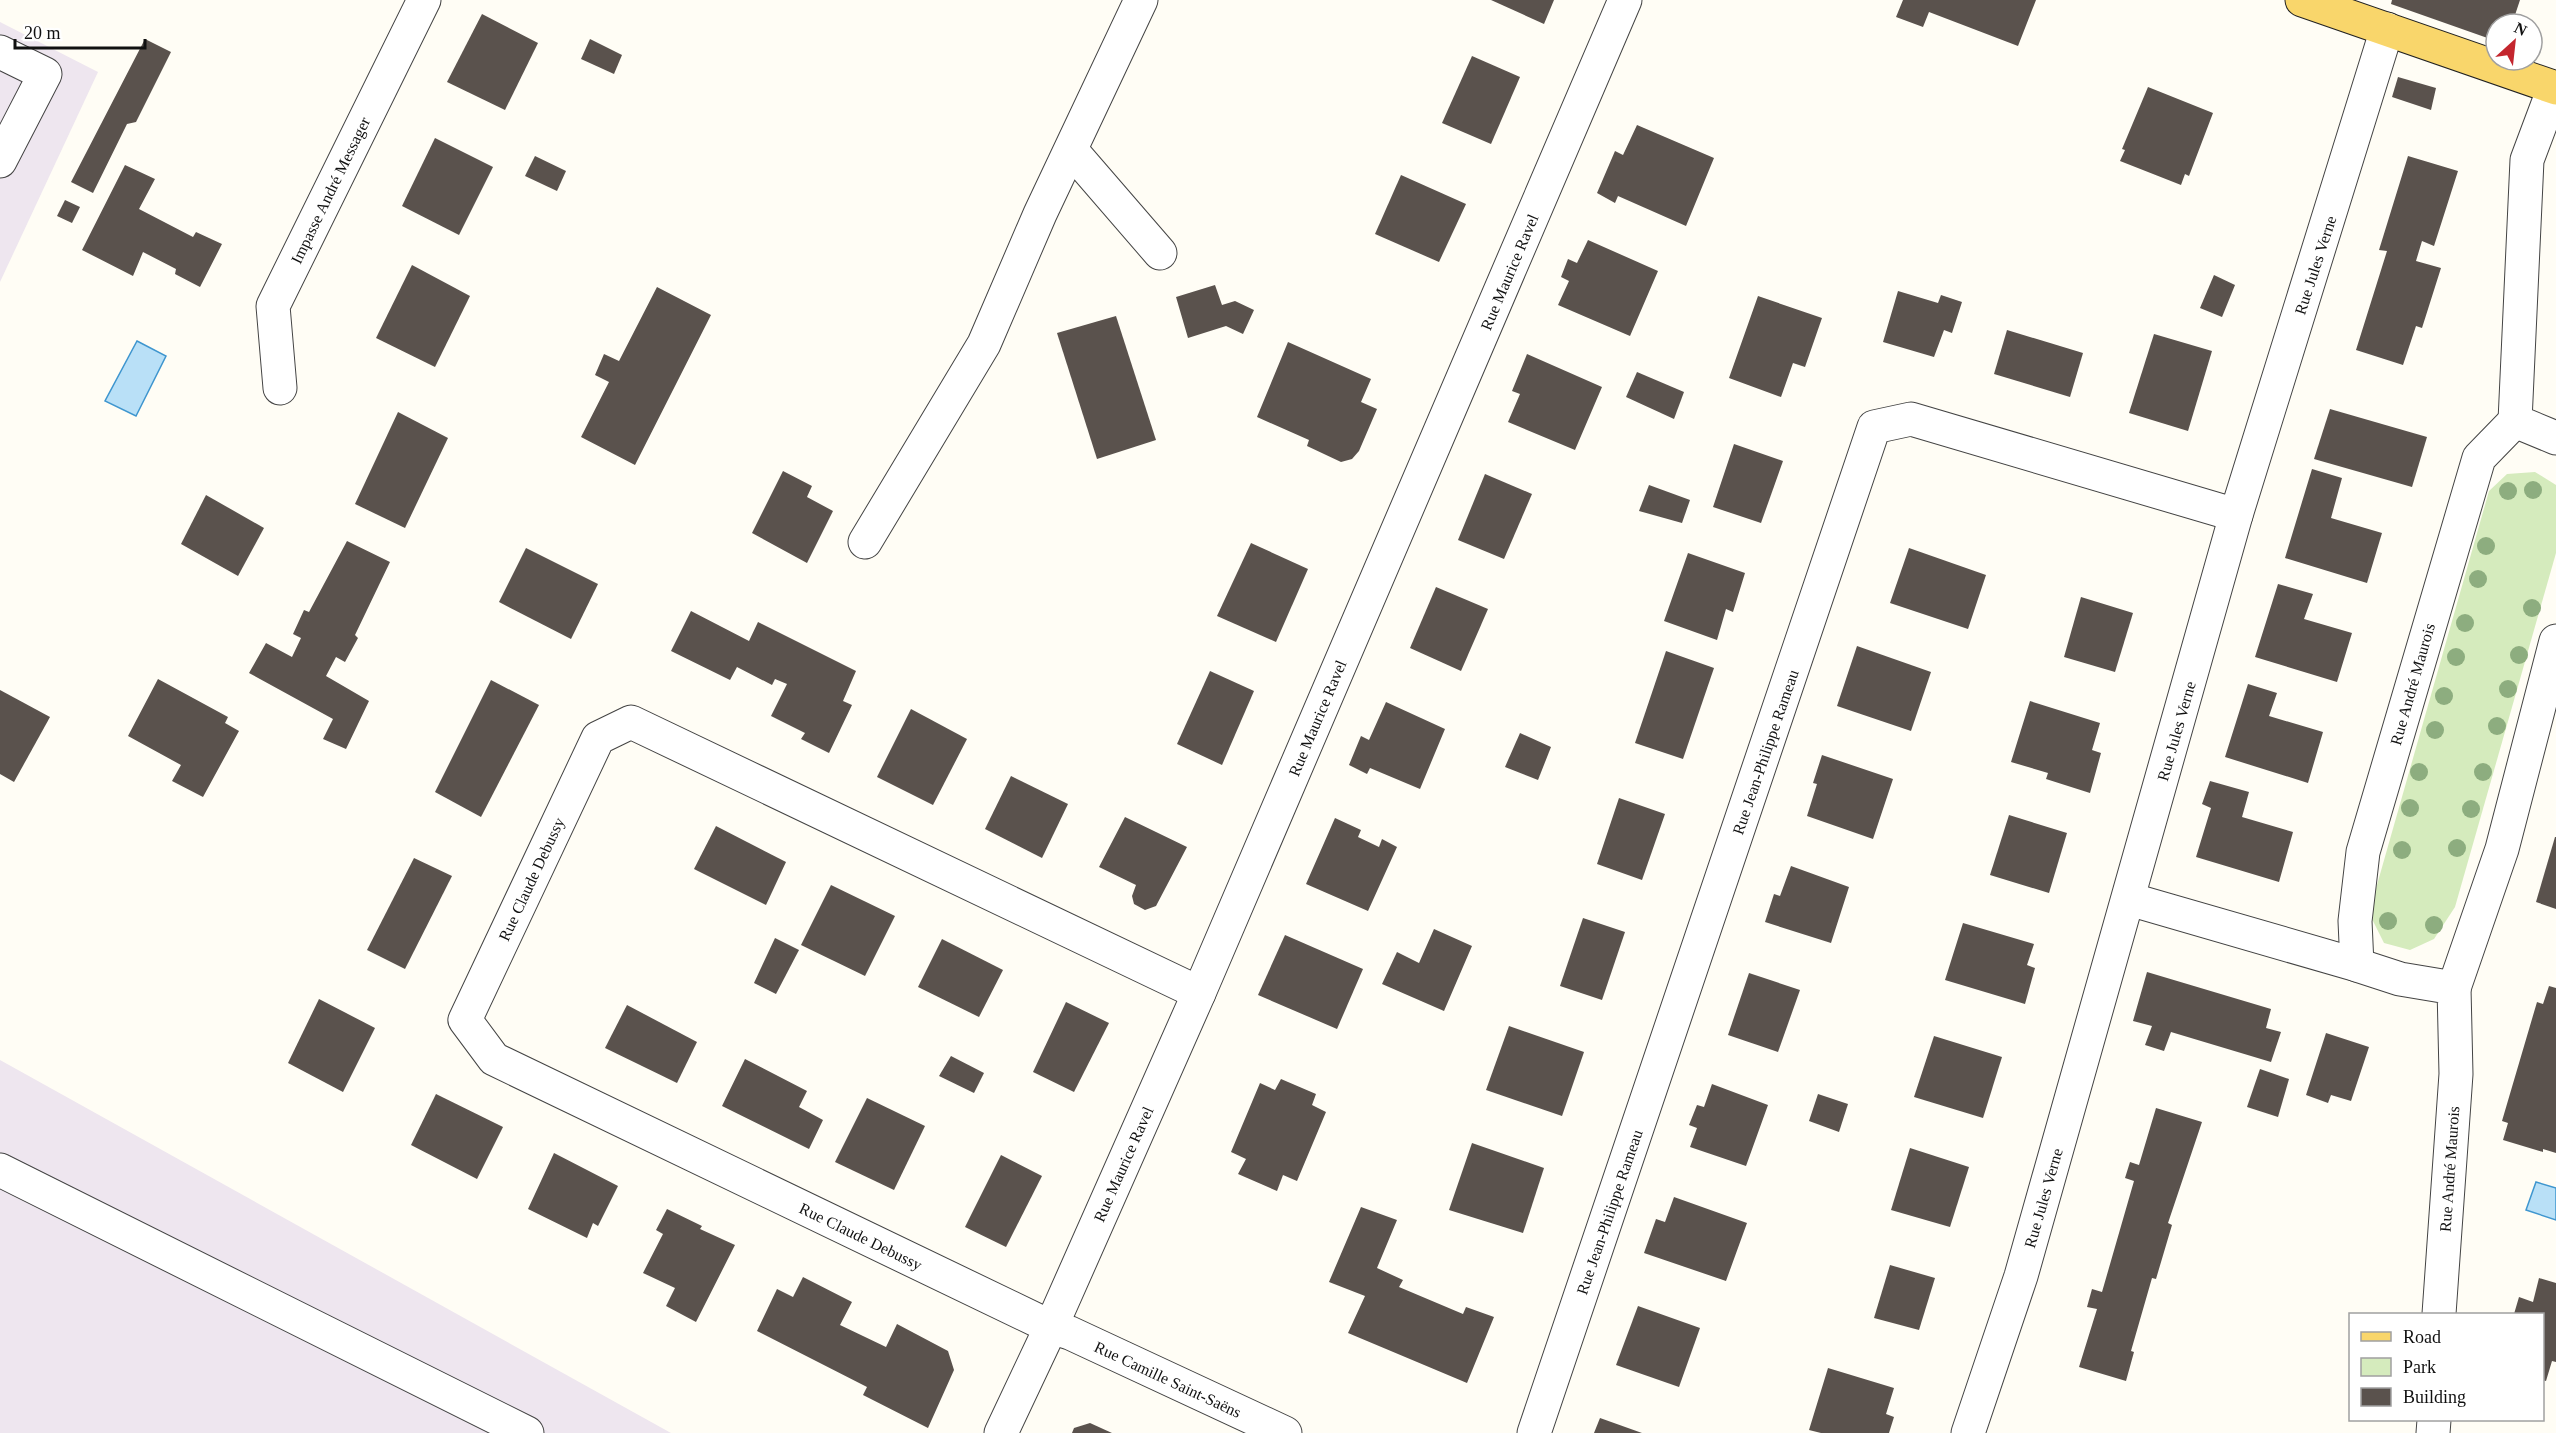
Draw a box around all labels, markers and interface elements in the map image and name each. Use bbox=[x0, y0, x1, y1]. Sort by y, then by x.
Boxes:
scale bar bbox=[15, 12, 146, 50]
north arrow bbox=[2484, 12, 2544, 72]
text: N bbox=[2512, 19, 2530, 39]
text: 20 m bbox=[24, 23, 61, 43]
street label: Impasse André Messager bbox=[288, 114, 375, 267]
street label: Rue Maurice Ravel bbox=[1477, 211, 1542, 333]
street label: Rue Jules Verne bbox=[2292, 214, 2339, 317]
street label: Rue André Maurois bbox=[2387, 621, 2438, 747]
street label: Rue Maurice Ravel bbox=[1285, 657, 1350, 779]
street label: Rue Jean-Philippe Rameau bbox=[1729, 667, 1803, 837]
street label: Rue Jules Verne bbox=[2154, 679, 2199, 783]
street label: Rue Claude Debussy bbox=[495, 815, 568, 944]
street label: Rue Maurice Ravel bbox=[1090, 1103, 1157, 1224]
street label: Rue André Maurois bbox=[2437, 1105, 2462, 1233]
street label: Rue Jean-Philippe Rameau bbox=[1573, 1127, 1647, 1297]
street label: Rue Jules Verne bbox=[2021, 1146, 2066, 1250]
street label: Rue Claude Debussy bbox=[796, 1199, 925, 1274]
legend bbox=[2349, 1313, 2544, 1421]
text: Road bbox=[2403, 1327, 2441, 1347]
street label: Rue Camille Saint-Saëns bbox=[1092, 1338, 1244, 1421]
text: Park bbox=[2403, 1357, 2436, 1377]
text: Building bbox=[2403, 1387, 2466, 1407]

